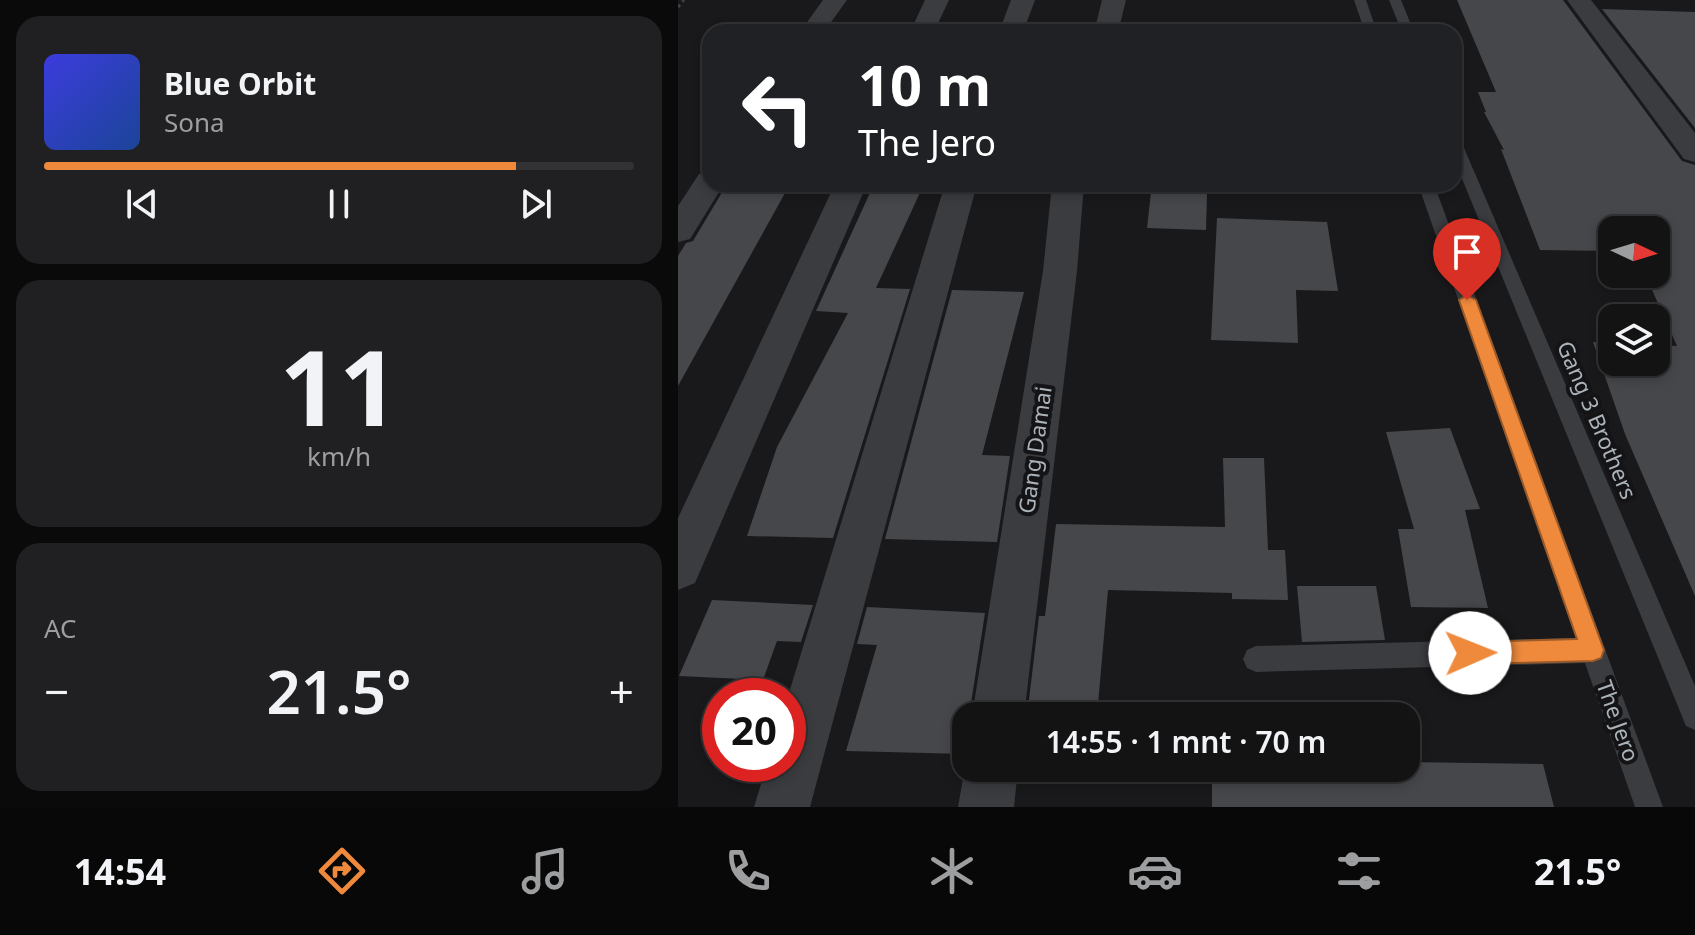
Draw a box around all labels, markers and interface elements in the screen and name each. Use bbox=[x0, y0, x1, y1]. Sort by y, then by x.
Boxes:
text: 10 m bbox=[858, 46, 991, 122]
icon: left bbox=[726, 56, 830, 160]
text: Blue Orbit bbox=[164, 63, 316, 104]
text: Sona bbox=[164, 104, 225, 140]
text: The Jero bbox=[858, 118, 996, 167]
icon: previous bbox=[120, 182, 164, 226]
icon: pause bbox=[317, 182, 361, 226]
icon: next bbox=[514, 182, 558, 226]
north arrow bbox=[1598, 216, 1670, 288]
map controls bbox=[1598, 216, 1670, 376]
pin bbox=[1433, 218, 1501, 300]
icon: arrive bbox=[1445, 230, 1489, 274]
button: layers bbox=[1598, 304, 1670, 376]
text: 11 bbox=[280, 315, 398, 456]
street label: Gang 3 Brothers bbox=[1551, 336, 1645, 503]
street label: Gang Damai bbox=[1010, 384, 1058, 515]
text: km/h bbox=[307, 438, 371, 474]
text: AC bbox=[44, 610, 77, 646]
position arrow bbox=[1428, 611, 1512, 695]
text: 21.5° bbox=[266, 650, 412, 732]
text: − bbox=[44, 661, 69, 721]
text: + bbox=[609, 661, 634, 721]
street label: The Jero bbox=[1590, 676, 1647, 765]
speed limit sign: 20 bbox=[702, 678, 806, 782]
text: 14:55 · 1 mnt · 70 m bbox=[1046, 721, 1326, 762]
icon: directions bbox=[314, 843, 370, 899]
icon: music bbox=[517, 843, 573, 899]
icon: phone bbox=[720, 843, 776, 899]
icon: climate bbox=[924, 843, 980, 899]
icon: car bbox=[1127, 843, 1183, 899]
icon: filters bbox=[1331, 843, 1387, 899]
text: 14:54 bbox=[74, 847, 166, 896]
text: 21.5° bbox=[1534, 847, 1621, 896]

